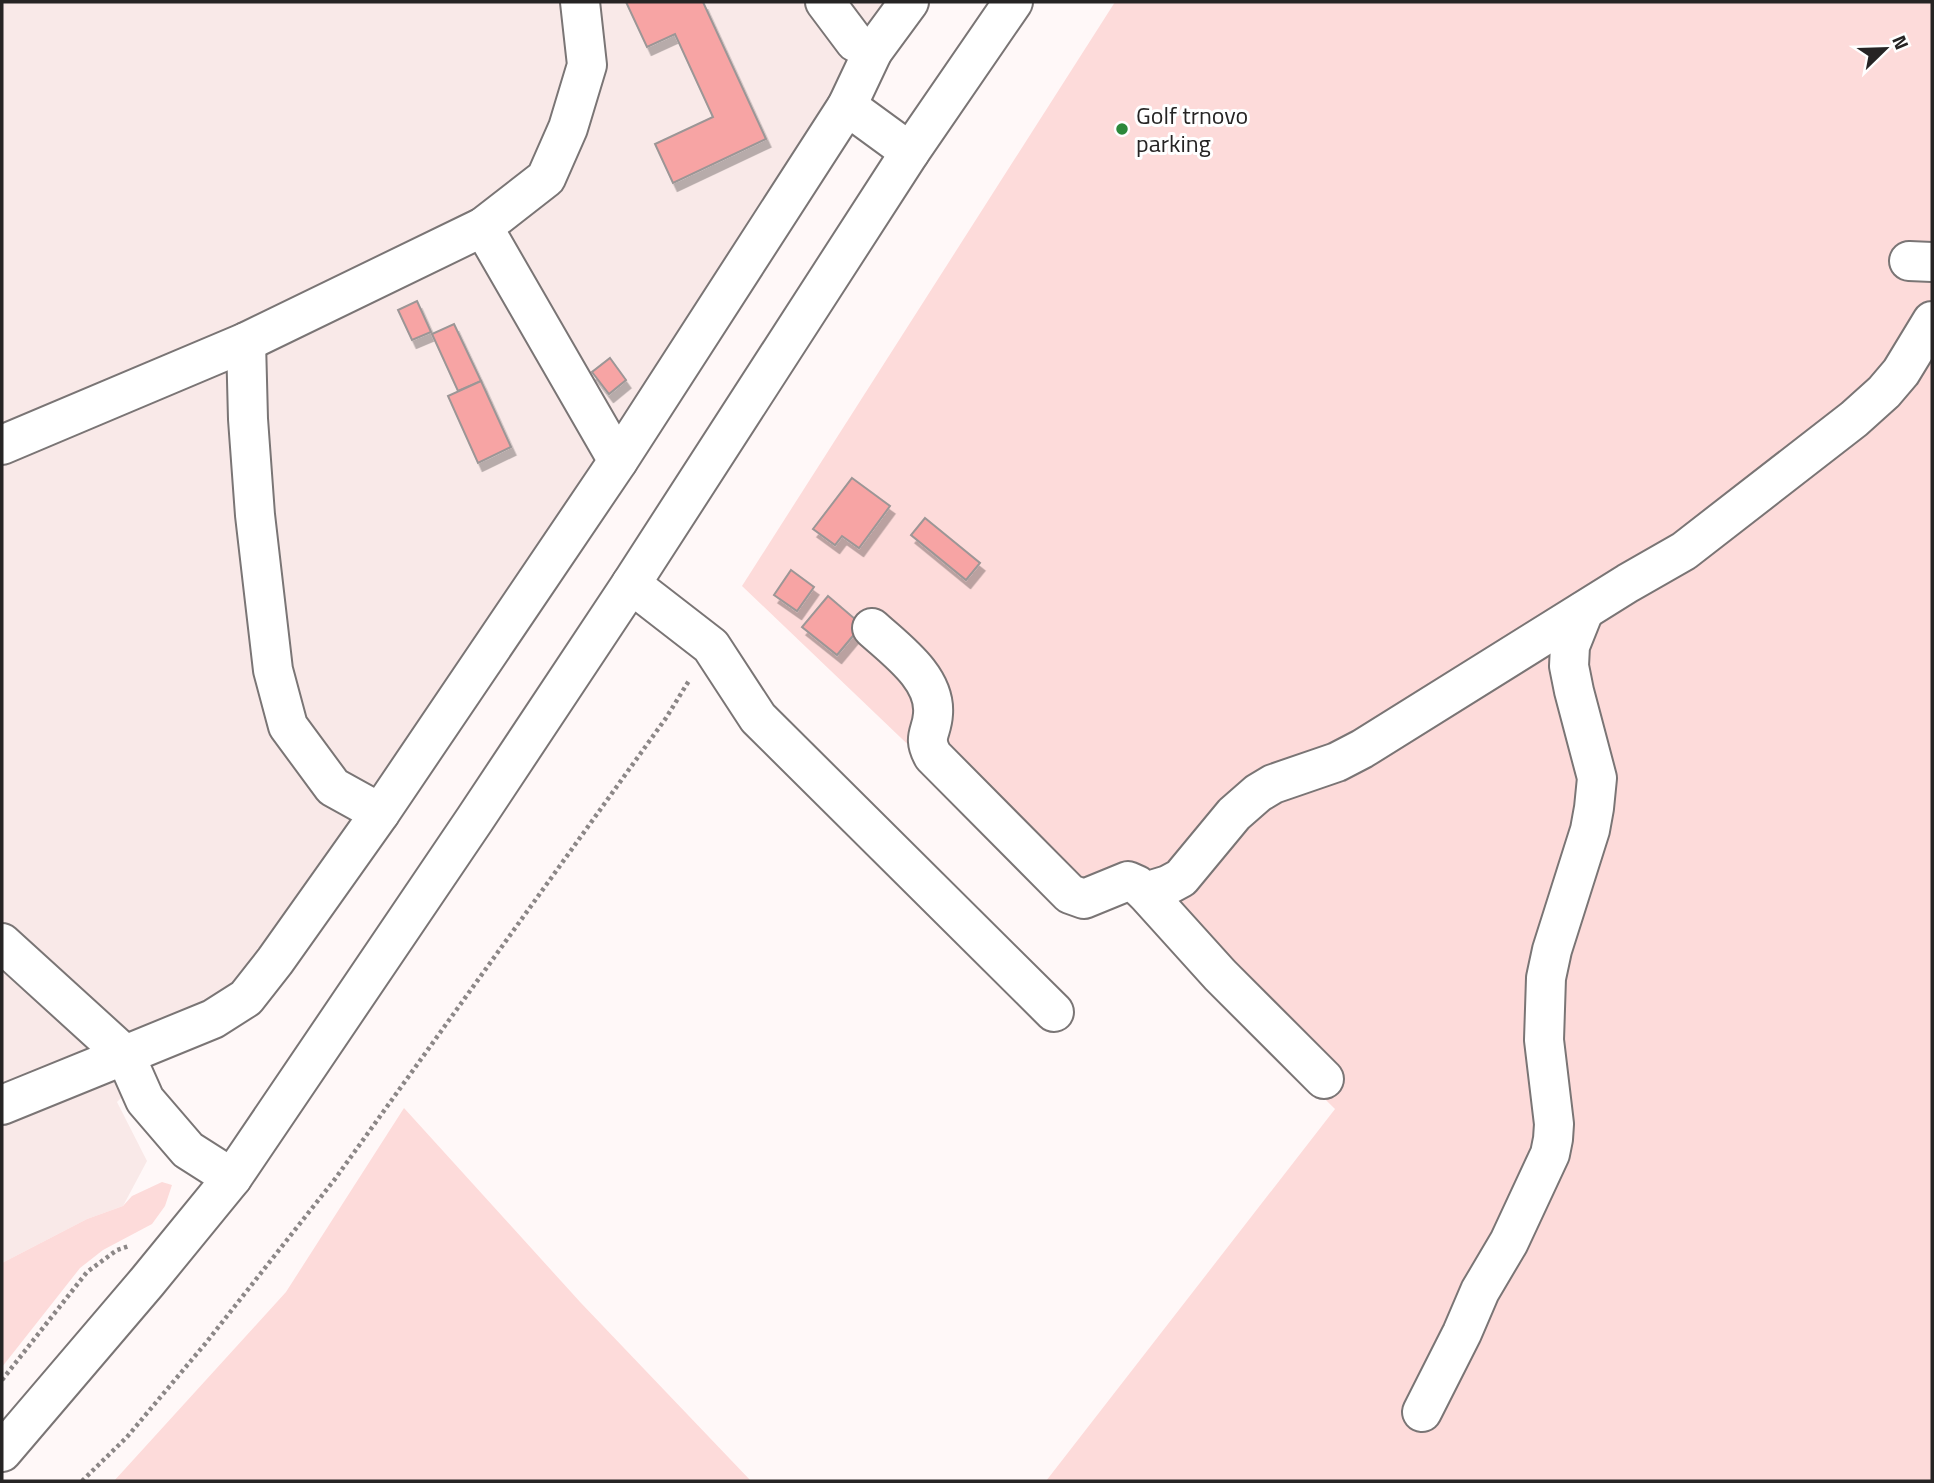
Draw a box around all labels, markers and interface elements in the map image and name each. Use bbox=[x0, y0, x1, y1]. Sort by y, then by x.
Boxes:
north arrow bbox=[1850, 14, 1920, 84]
text: N bbox=[1885, 30, 1917, 54]
place label: Golf trnovo parking bbox=[1136, 97, 1248, 161]
marker: Golf trnovo parking bbox=[1114, 121, 1130, 137]

